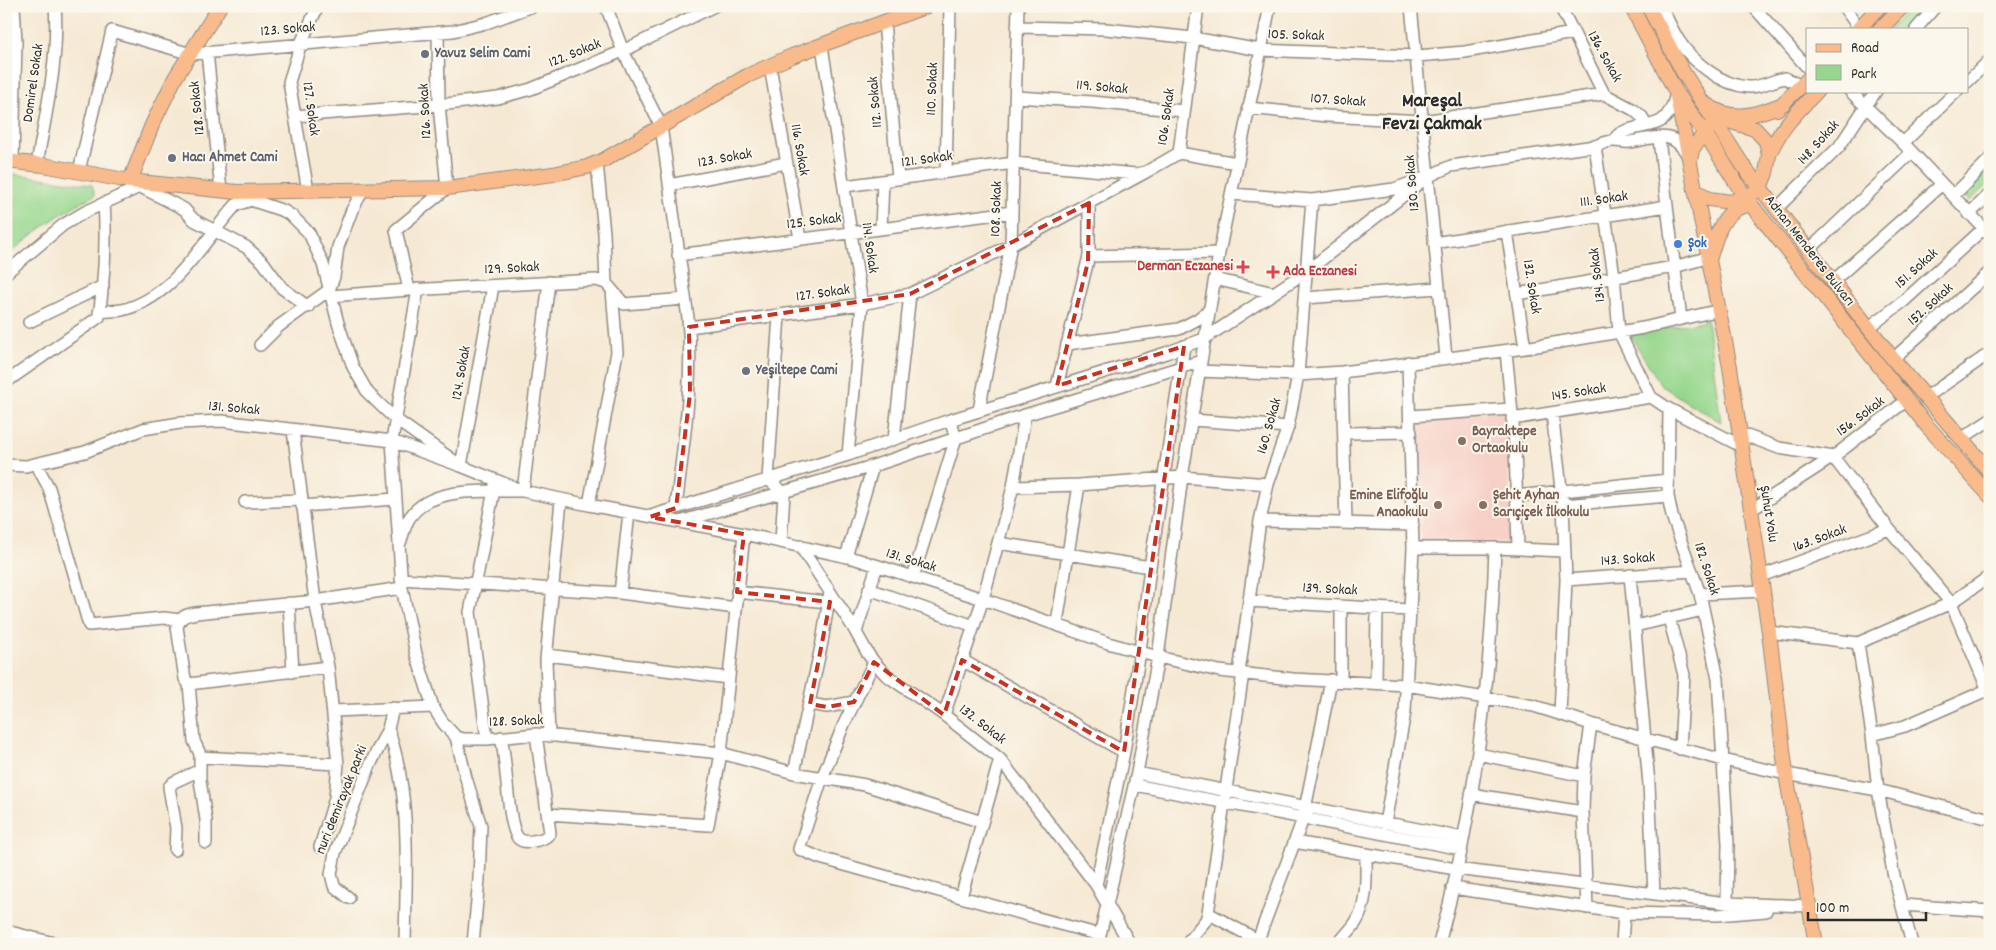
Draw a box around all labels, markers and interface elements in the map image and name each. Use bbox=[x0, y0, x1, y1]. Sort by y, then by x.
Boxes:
street label: 123. Sokak bbox=[260, 17, 316, 43]
street label: 105. Sokak bbox=[1267, 24, 1325, 48]
street label: 136. Sokak bbox=[1581, 27, 1627, 87]
legend bbox=[1806, 28, 1968, 92]
street label: 122. Sokak bbox=[545, 34, 605, 74]
text: Road bbox=[1851, 38, 1879, 60]
street label: Domirel Sokak bbox=[18, 42, 50, 124]
place label: Yavuz Selim Cami bbox=[434, 43, 530, 65]
marker: Yavuz Selim Cami bbox=[419, 48, 431, 60]
street label: 110. Sokak bbox=[921, 62, 945, 116]
text: Park bbox=[1851, 64, 1877, 86]
street label: 112. Sokak bbox=[863, 75, 889, 129]
street label: 119. Sokak bbox=[1075, 75, 1129, 101]
street label: 128. Sokak bbox=[184, 80, 212, 136]
street label: 127. Sokak bbox=[295, 81, 325, 137]
street label: 126. Sokak bbox=[414, 83, 438, 139]
street label: 106. Sokak bbox=[1152, 87, 1182, 147]
street label: 107. Sokak bbox=[1309, 88, 1367, 114]
district label: Mareşal Fevzi Çakmak bbox=[1382, 88, 1482, 139]
street label: 148. Sokak bbox=[1793, 116, 1845, 170]
street label: 116. Sokak bbox=[784, 122, 814, 178]
street label: 123. Sokak bbox=[696, 143, 754, 175]
street label: 121. Sokak bbox=[900, 146, 954, 174]
place label: Hacı Ahmet Cami bbox=[182, 147, 278, 169]
marker: Hacı Ahmet Cami bbox=[166, 152, 178, 164]
street label: 130. Sokak bbox=[1400, 154, 1426, 212]
street label: 108. Sokak bbox=[985, 181, 1009, 237]
street label: 111. Sokak bbox=[1579, 186, 1629, 214]
street label: Adnan Menderes Bulvarı bbox=[1758, 191, 1860, 312]
street label: 125. Sokak bbox=[785, 208, 843, 236]
street label: 114. Sokak bbox=[855, 221, 883, 275]
place label: Şok bbox=[1688, 233, 1707, 255]
marker: Şok bbox=[1672, 238, 1684, 250]
street label: 151. Sokak bbox=[1890, 243, 1944, 295]
street label: 134. Sokak bbox=[1584, 246, 1612, 304]
place label: Derman Eczanesi bbox=[1137, 256, 1233, 278]
street label: 129. Sokak bbox=[484, 257, 540, 281]
street label: 132. Sokak bbox=[1516, 258, 1546, 316]
marker: Derman Eczanesi bbox=[1237, 261, 1249, 273]
place label: Ada Eczanesi bbox=[1283, 261, 1357, 283]
marker: Ada Eczanesi bbox=[1267, 266, 1279, 278]
street label: 152. Sokak bbox=[1903, 278, 1959, 332]
street label: 127. Sokak bbox=[795, 279, 851, 309]
street label: 124. Sokak bbox=[446, 344, 478, 402]
place label: Yeşiltepe Cami bbox=[755, 360, 838, 382]
marker: Yeşiltepe Cami bbox=[740, 365, 752, 377]
street label: 145. Sokak bbox=[1550, 378, 1608, 408]
street label: 156. Sokak bbox=[1832, 391, 1890, 443]
street label: 160. Sokak bbox=[1252, 395, 1288, 457]
street label: 131. Sokak bbox=[207, 396, 261, 422]
place label: Bayraktepe Ortaokulu bbox=[1472, 421, 1537, 460]
marker: Bayraktepe Ortaokulu bbox=[1456, 435, 1468, 447]
street label: Şuhut Yolu bbox=[1753, 484, 1783, 544]
place label: Emine Elifoğlu Anaokulu bbox=[1349, 485, 1429, 524]
place label: Şehit Ayhan Sarıçiçek İlkokulu bbox=[1493, 485, 1590, 524]
marker: Emine Elifoğlu Anaokulu bbox=[1432, 499, 1444, 511]
marker: Şehit Ayhan Sarıçiçek İlkokulu bbox=[1477, 499, 1489, 511]
street label: 163. Sokak bbox=[1790, 519, 1850, 559]
street label: 182. Sokak bbox=[1687, 540, 1725, 598]
street label: 131. Sokak bbox=[883, 543, 939, 579]
street label: 143. Sokak bbox=[1600, 547, 1656, 573]
street label: 139. Sokak bbox=[1302, 578, 1358, 602]
street label: 132. Sokak bbox=[954, 699, 1010, 751]
street label: 128. Sokak bbox=[488, 710, 544, 734]
street label: nuri demirayak parki bbox=[310, 742, 374, 858]
scale bar bbox=[1808, 890, 1926, 922]
text: 100 m bbox=[1816, 898, 1849, 920]

